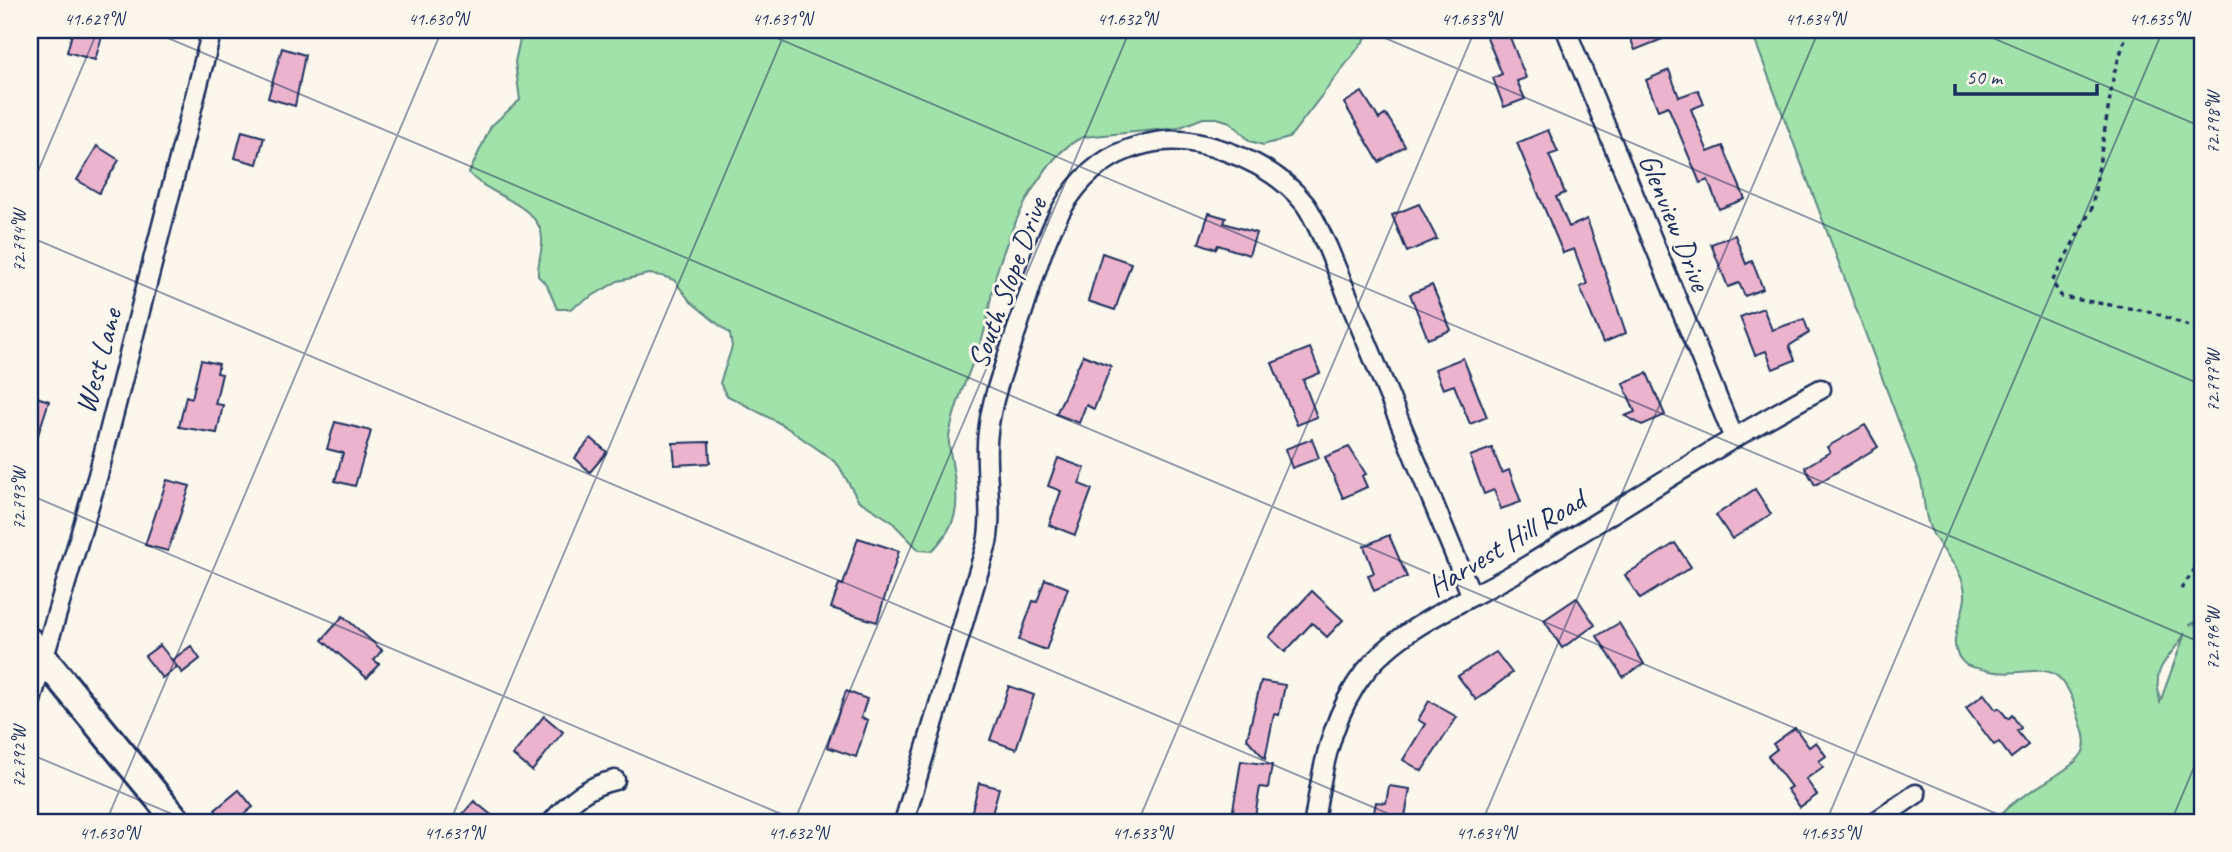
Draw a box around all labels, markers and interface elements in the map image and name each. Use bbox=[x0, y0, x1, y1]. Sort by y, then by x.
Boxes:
text: 41.629°N bbox=[64, 8, 127, 30]
text: 41.630°N bbox=[408, 8, 471, 30]
text: 41.631°N bbox=[752, 8, 815, 30]
text: 41.632°N bbox=[1097, 8, 1160, 30]
text: 41.633°N bbox=[1441, 8, 1504, 30]
text: 41.634°N bbox=[1785, 8, 1848, 30]
text: 41.635°N bbox=[2129, 8, 2192, 30]
scale bar bbox=[1955, 52, 2097, 96]
text: 50 m bbox=[1966, 64, 2004, 90]
text: 72.798°W bbox=[2202, 89, 2224, 154]
street label: Glenview Drive bbox=[1630, 148, 1721, 298]
street label: South Slope Drive bbox=[959, 190, 1056, 374]
text: 72.794°W bbox=[8, 207, 30, 272]
street label: West Lane bbox=[66, 302, 131, 418]
text: 72.797°W bbox=[2202, 347, 2224, 412]
text: 72.793°W bbox=[8, 465, 30, 530]
street label: Harvest Hill Road bbox=[1420, 479, 1595, 605]
text: 72.796°W bbox=[2202, 605, 2224, 670]
text: 72.792°W bbox=[8, 723, 30, 788]
text: 41.630°N bbox=[79, 822, 142, 844]
text: 41.631°N bbox=[424, 822, 487, 844]
text: 41.632°N bbox=[768, 822, 831, 844]
text: 41.633°N bbox=[1112, 822, 1175, 844]
text: 41.634°N bbox=[1456, 822, 1519, 844]
text: 41.635°N bbox=[1800, 822, 1863, 844]

